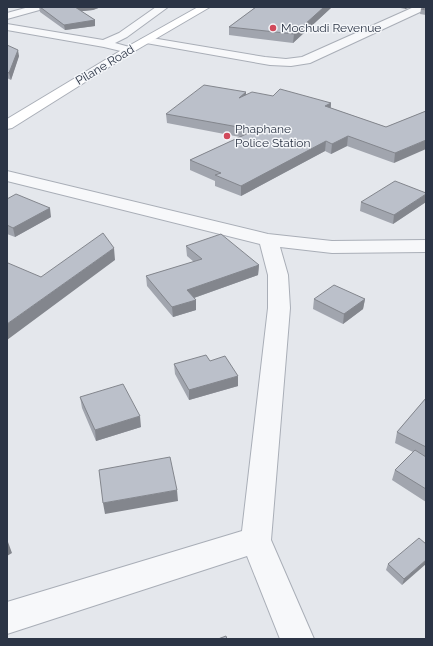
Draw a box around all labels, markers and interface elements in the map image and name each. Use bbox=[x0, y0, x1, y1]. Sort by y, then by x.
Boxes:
place label: Mochudi Revenue bbox=[281, 21, 381, 35]
marker: Mochudi Revenue bbox=[268, 23, 278, 33]
street label: Pilane Road bbox=[73, 42, 137, 88]
place label: Phaphane Police Station bbox=[235, 122, 310, 150]
marker: Phaphane Police Station bbox=[222, 131, 232, 141]

